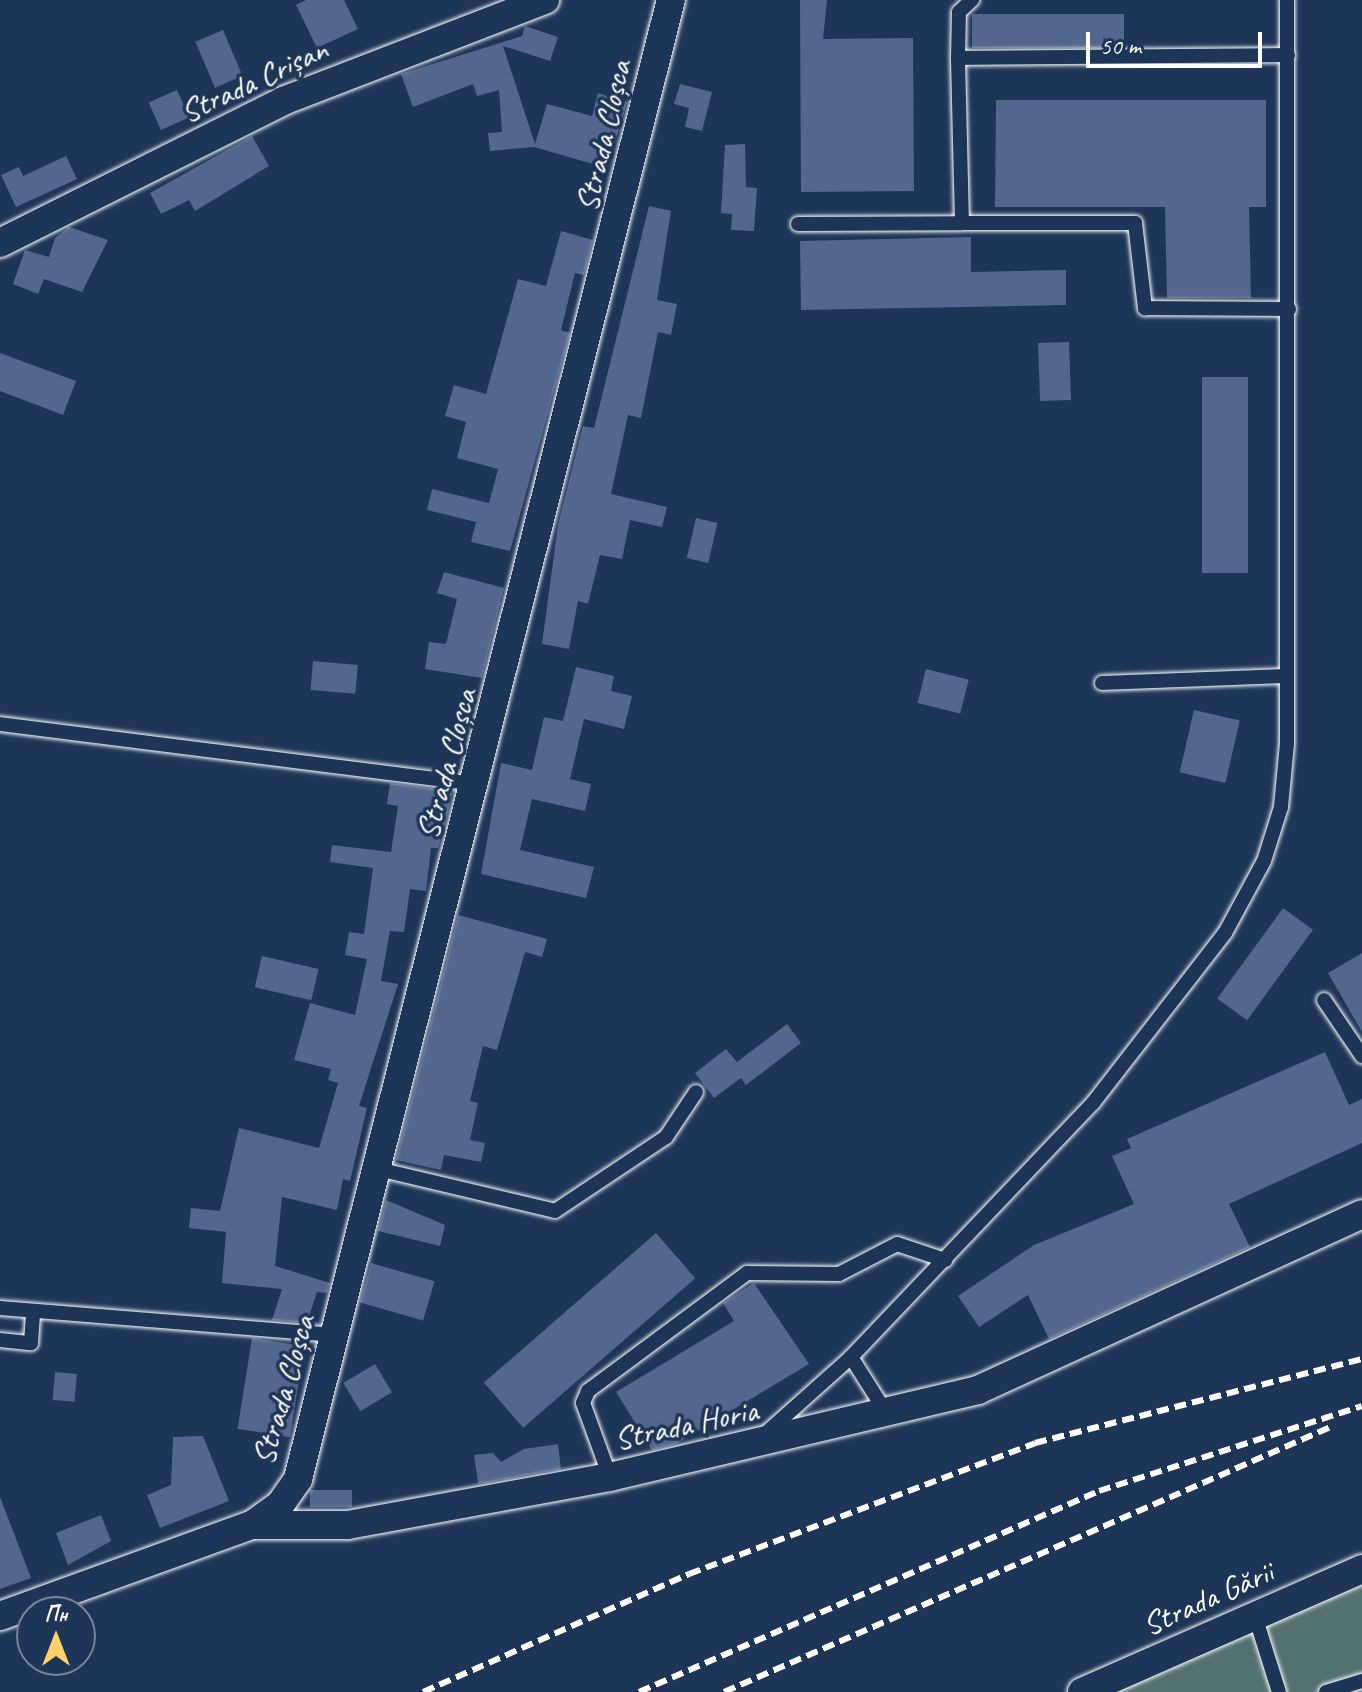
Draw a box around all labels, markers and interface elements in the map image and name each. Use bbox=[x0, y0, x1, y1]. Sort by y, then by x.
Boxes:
scale bar bbox=[1090, 16, 1266, 66]
street label: Strada Crișan bbox=[175, 30, 333, 132]
text: 50 m bbox=[1100, 31, 1141, 61]
street label: Strada Cloșca bbox=[568, 57, 640, 215]
street label: Strada Cloșca bbox=[409, 685, 485, 843]
street label: Strada Cloșca bbox=[244, 1311, 324, 1469]
street label: Strada Horia bbox=[611, 1391, 761, 1459]
street label: Strada Gării bbox=[1137, 1553, 1279, 1645]
north arrow bbox=[16, 1596, 96, 1676]
text: Пн bbox=[44, 1600, 68, 1628]

